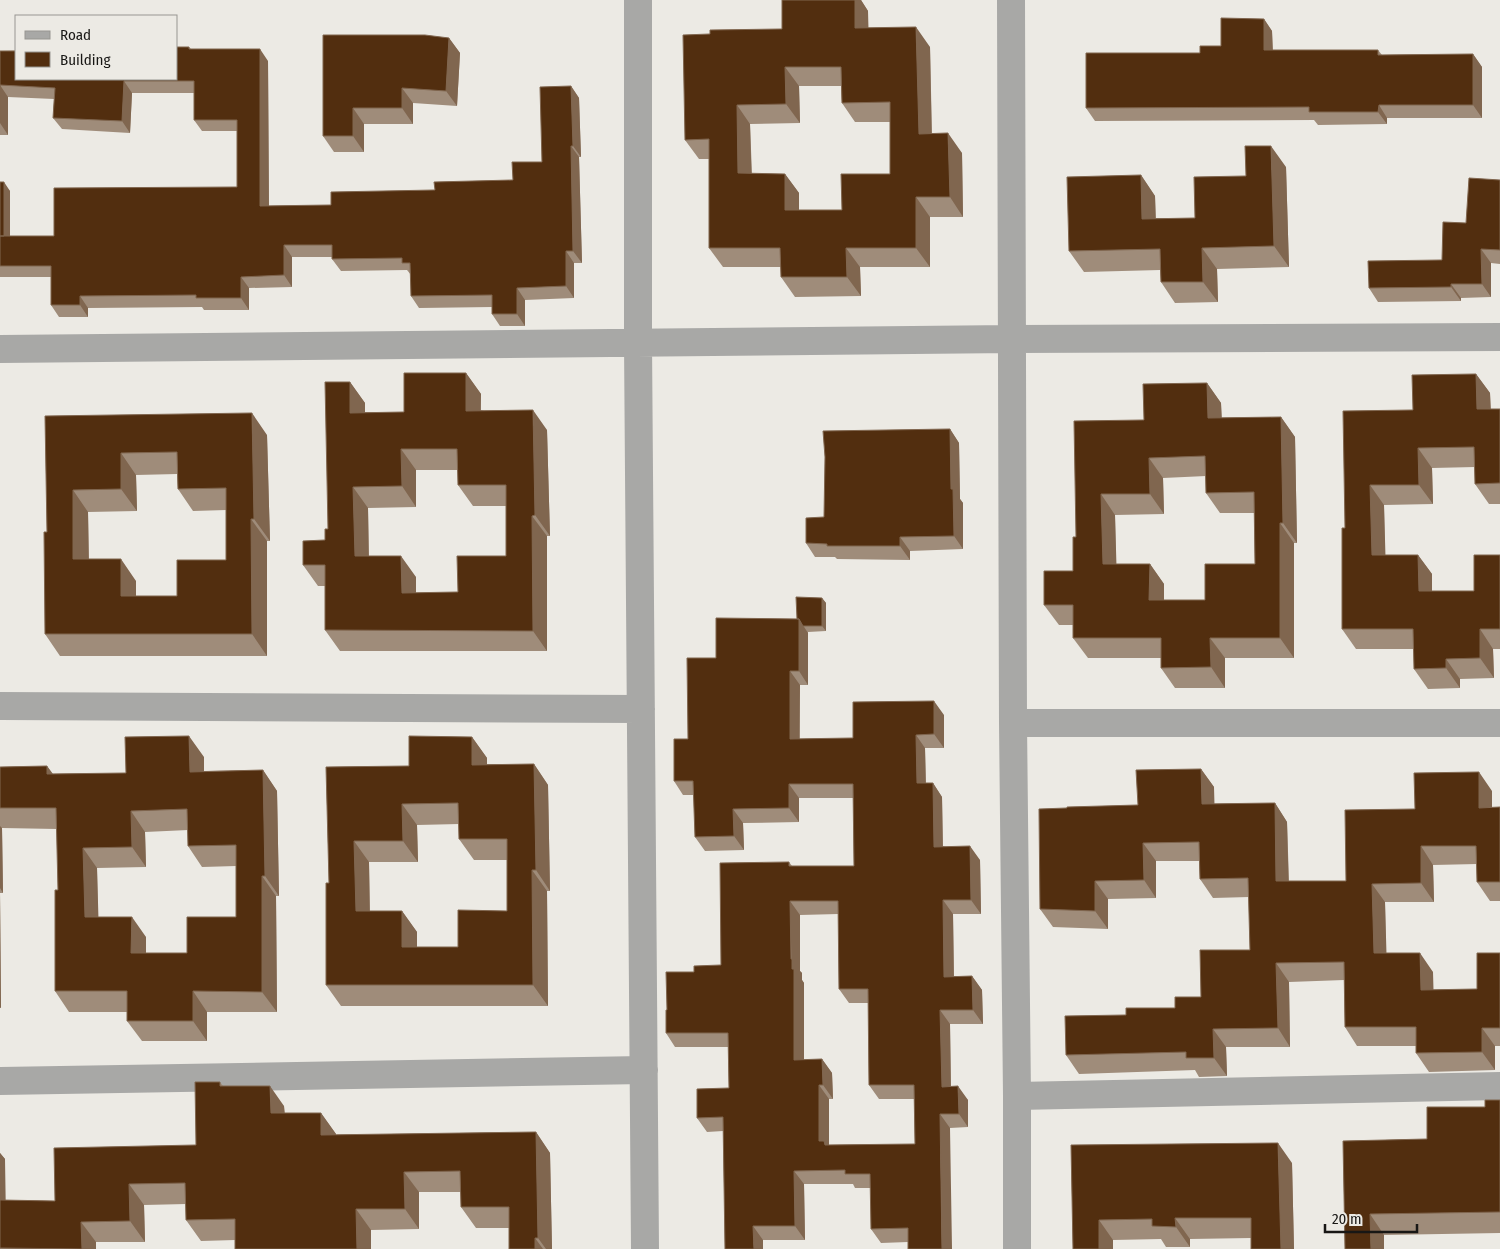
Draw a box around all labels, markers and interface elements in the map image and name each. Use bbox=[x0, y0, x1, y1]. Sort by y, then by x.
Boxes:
legend bbox=[15, 15, 178, 80]
text: Road bbox=[60, 26, 91, 44]
text: Building bbox=[60, 51, 111, 69]
scale bar bbox=[1325, 1202, 1418, 1234]
text: 20 m bbox=[1332, 1210, 1362, 1228]

